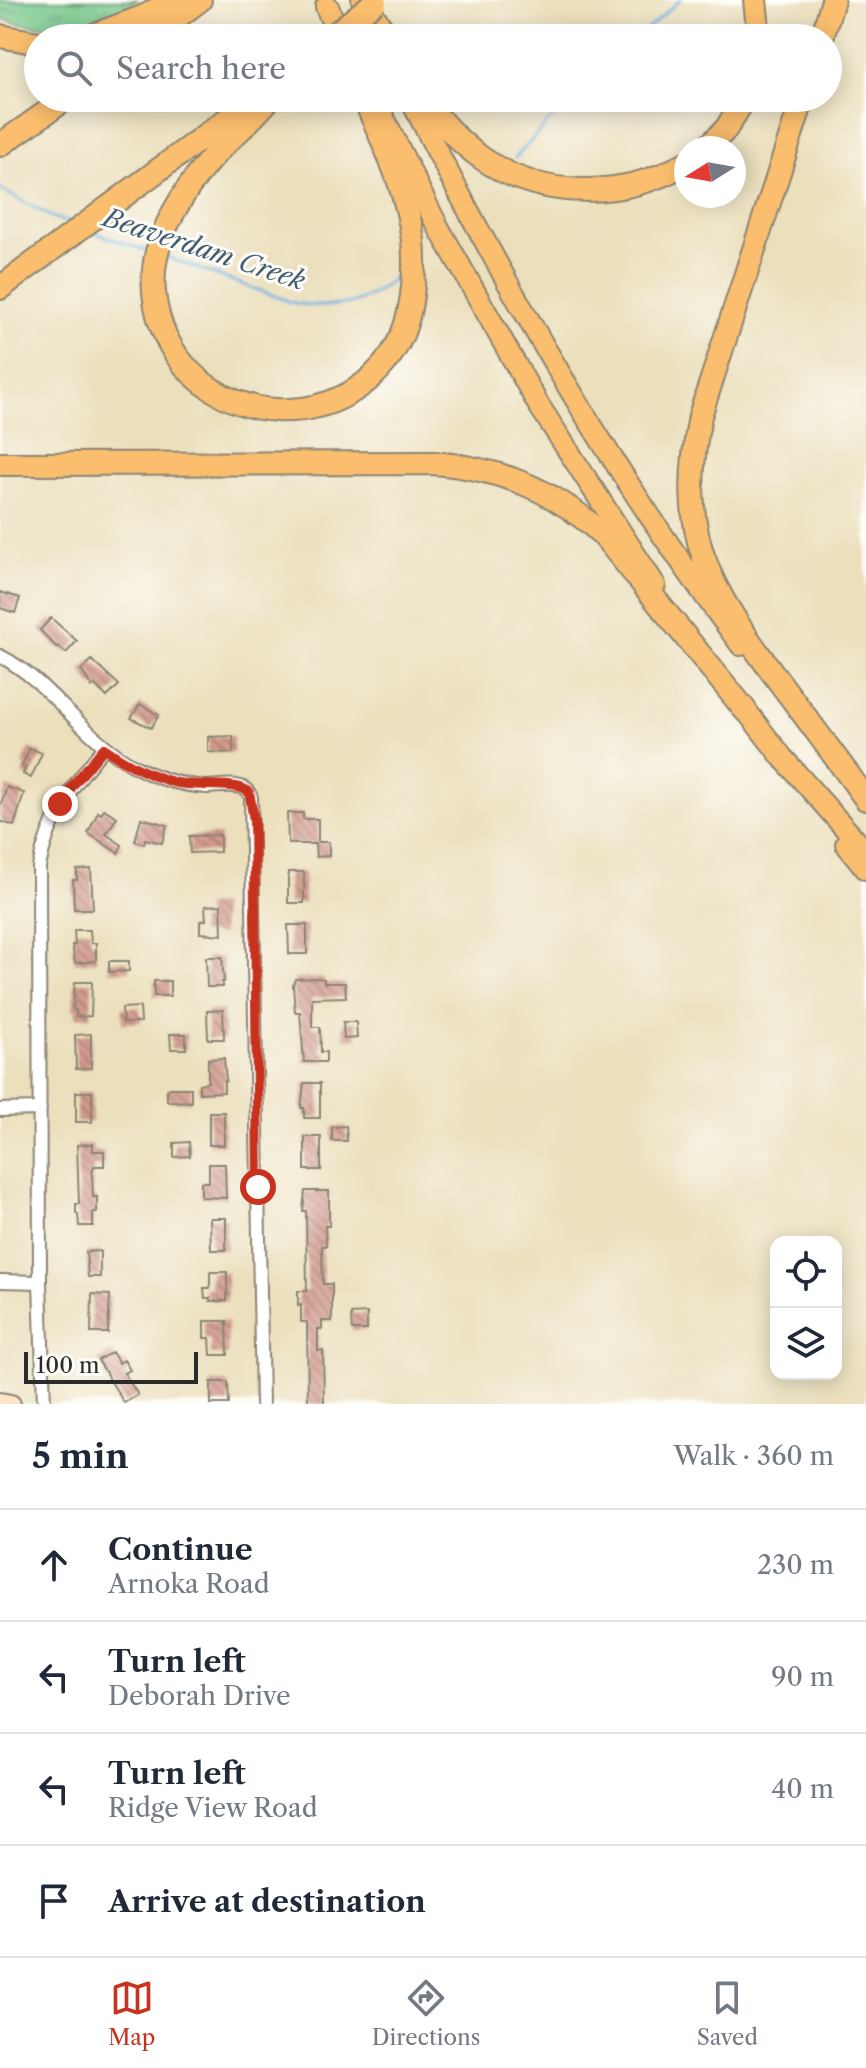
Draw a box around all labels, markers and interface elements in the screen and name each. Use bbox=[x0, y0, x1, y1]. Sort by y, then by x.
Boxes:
search box bbox=[24, 24, 842, 112]
icon: search bbox=[52, 46, 96, 90]
text: Search here bbox=[116, 50, 286, 87]
north arrow bbox=[674, 136, 746, 208]
water label: Beaverdam Creek bbox=[97, 201, 309, 297]
route end bbox=[42, 786, 78, 822]
route start bbox=[240, 1169, 276, 1205]
map controls bbox=[770, 1236, 842, 1380]
button: locate bbox=[770, 1236, 842, 1308]
button: layers bbox=[770, 1308, 842, 1380]
scale bar bbox=[24, 1348, 198, 1384]
text: 100 m bbox=[36, 1352, 99, 1379]
text: 5 min bbox=[32, 1435, 129, 1477]
text: Walk · 360 m bbox=[674, 1440, 834, 1472]
text: Continue bbox=[108, 1531, 253, 1568]
icon: ahead bbox=[32, 1543, 76, 1587]
text: 230 m bbox=[757, 1549, 834, 1581]
text: Arnoka Road bbox=[108, 1568, 270, 1600]
text: Turn left bbox=[108, 1643, 245, 1680]
icon: left bbox=[32, 1655, 76, 1699]
text: 90 m bbox=[771, 1661, 834, 1693]
text: Deborah Drive bbox=[108, 1680, 291, 1712]
text: Turn left bbox=[108, 1755, 245, 1792]
icon: left bbox=[32, 1767, 76, 1811]
text: 40 m bbox=[771, 1773, 834, 1805]
text: Ridge View Road bbox=[108, 1792, 318, 1824]
icon: arrive bbox=[32, 1879, 76, 1923]
text: Arrive at destination bbox=[108, 1883, 426, 1920]
tab: Map bbox=[108, 1976, 155, 2051]
tab: Directions bbox=[372, 1976, 480, 2051]
tab: Saved bbox=[697, 1976, 758, 2051]

